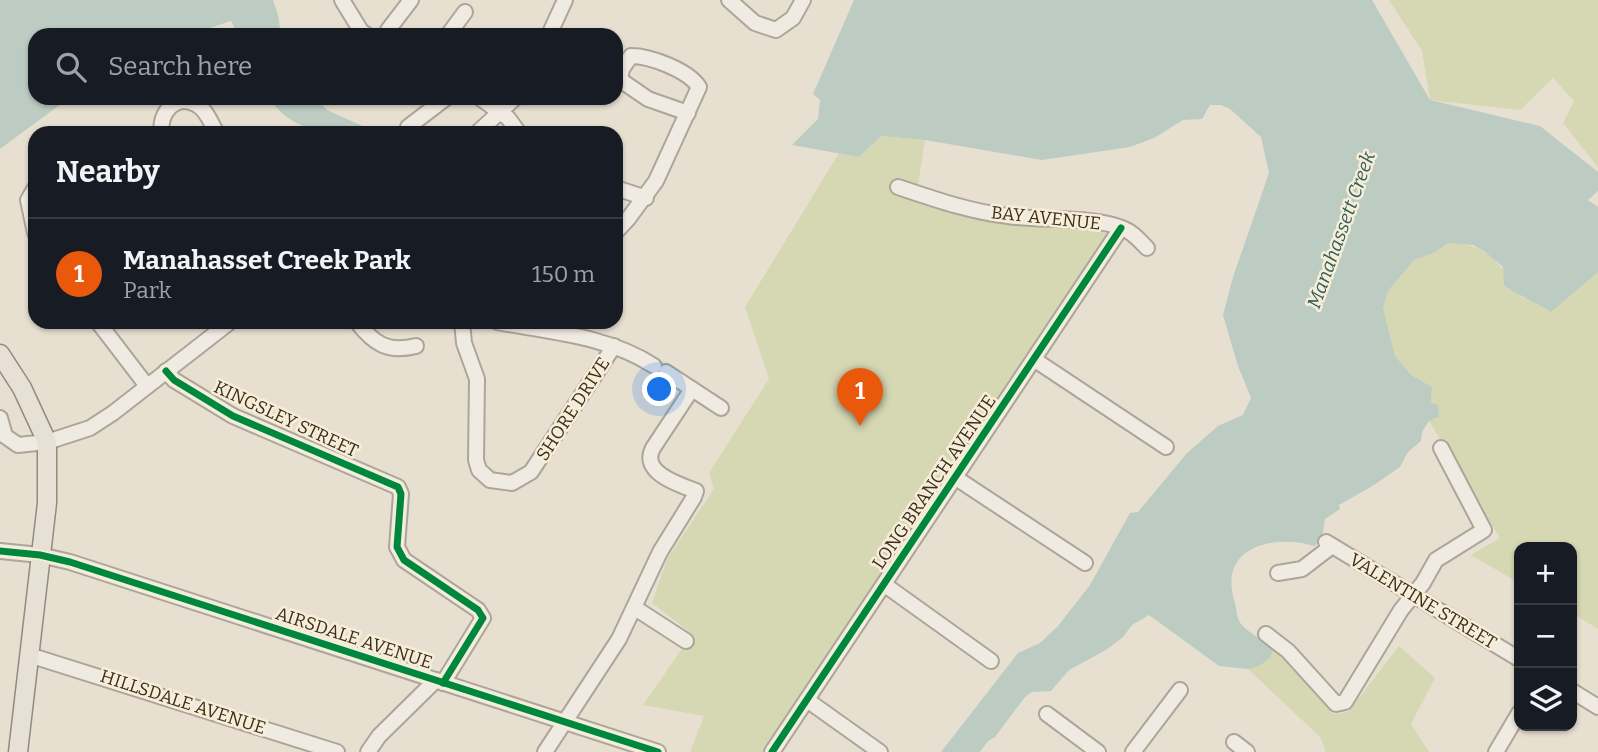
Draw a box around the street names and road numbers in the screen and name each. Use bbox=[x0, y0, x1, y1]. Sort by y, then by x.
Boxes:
street label: BAY AVENUE bbox=[990, 201, 1102, 235]
street label: SHORE DRIVE bbox=[531, 353, 615, 465]
street label: KINGSLEY STREET bbox=[210, 376, 362, 462]
street label: LONG BRANCH AVENUE bbox=[867, 391, 1001, 573]
street label: VALENTINE STREET bbox=[1345, 548, 1501, 654]
street label: AIRSDALE AVENUE bbox=[273, 602, 435, 674]
street label: HILLSDALE AVENUE bbox=[97, 665, 269, 739]

